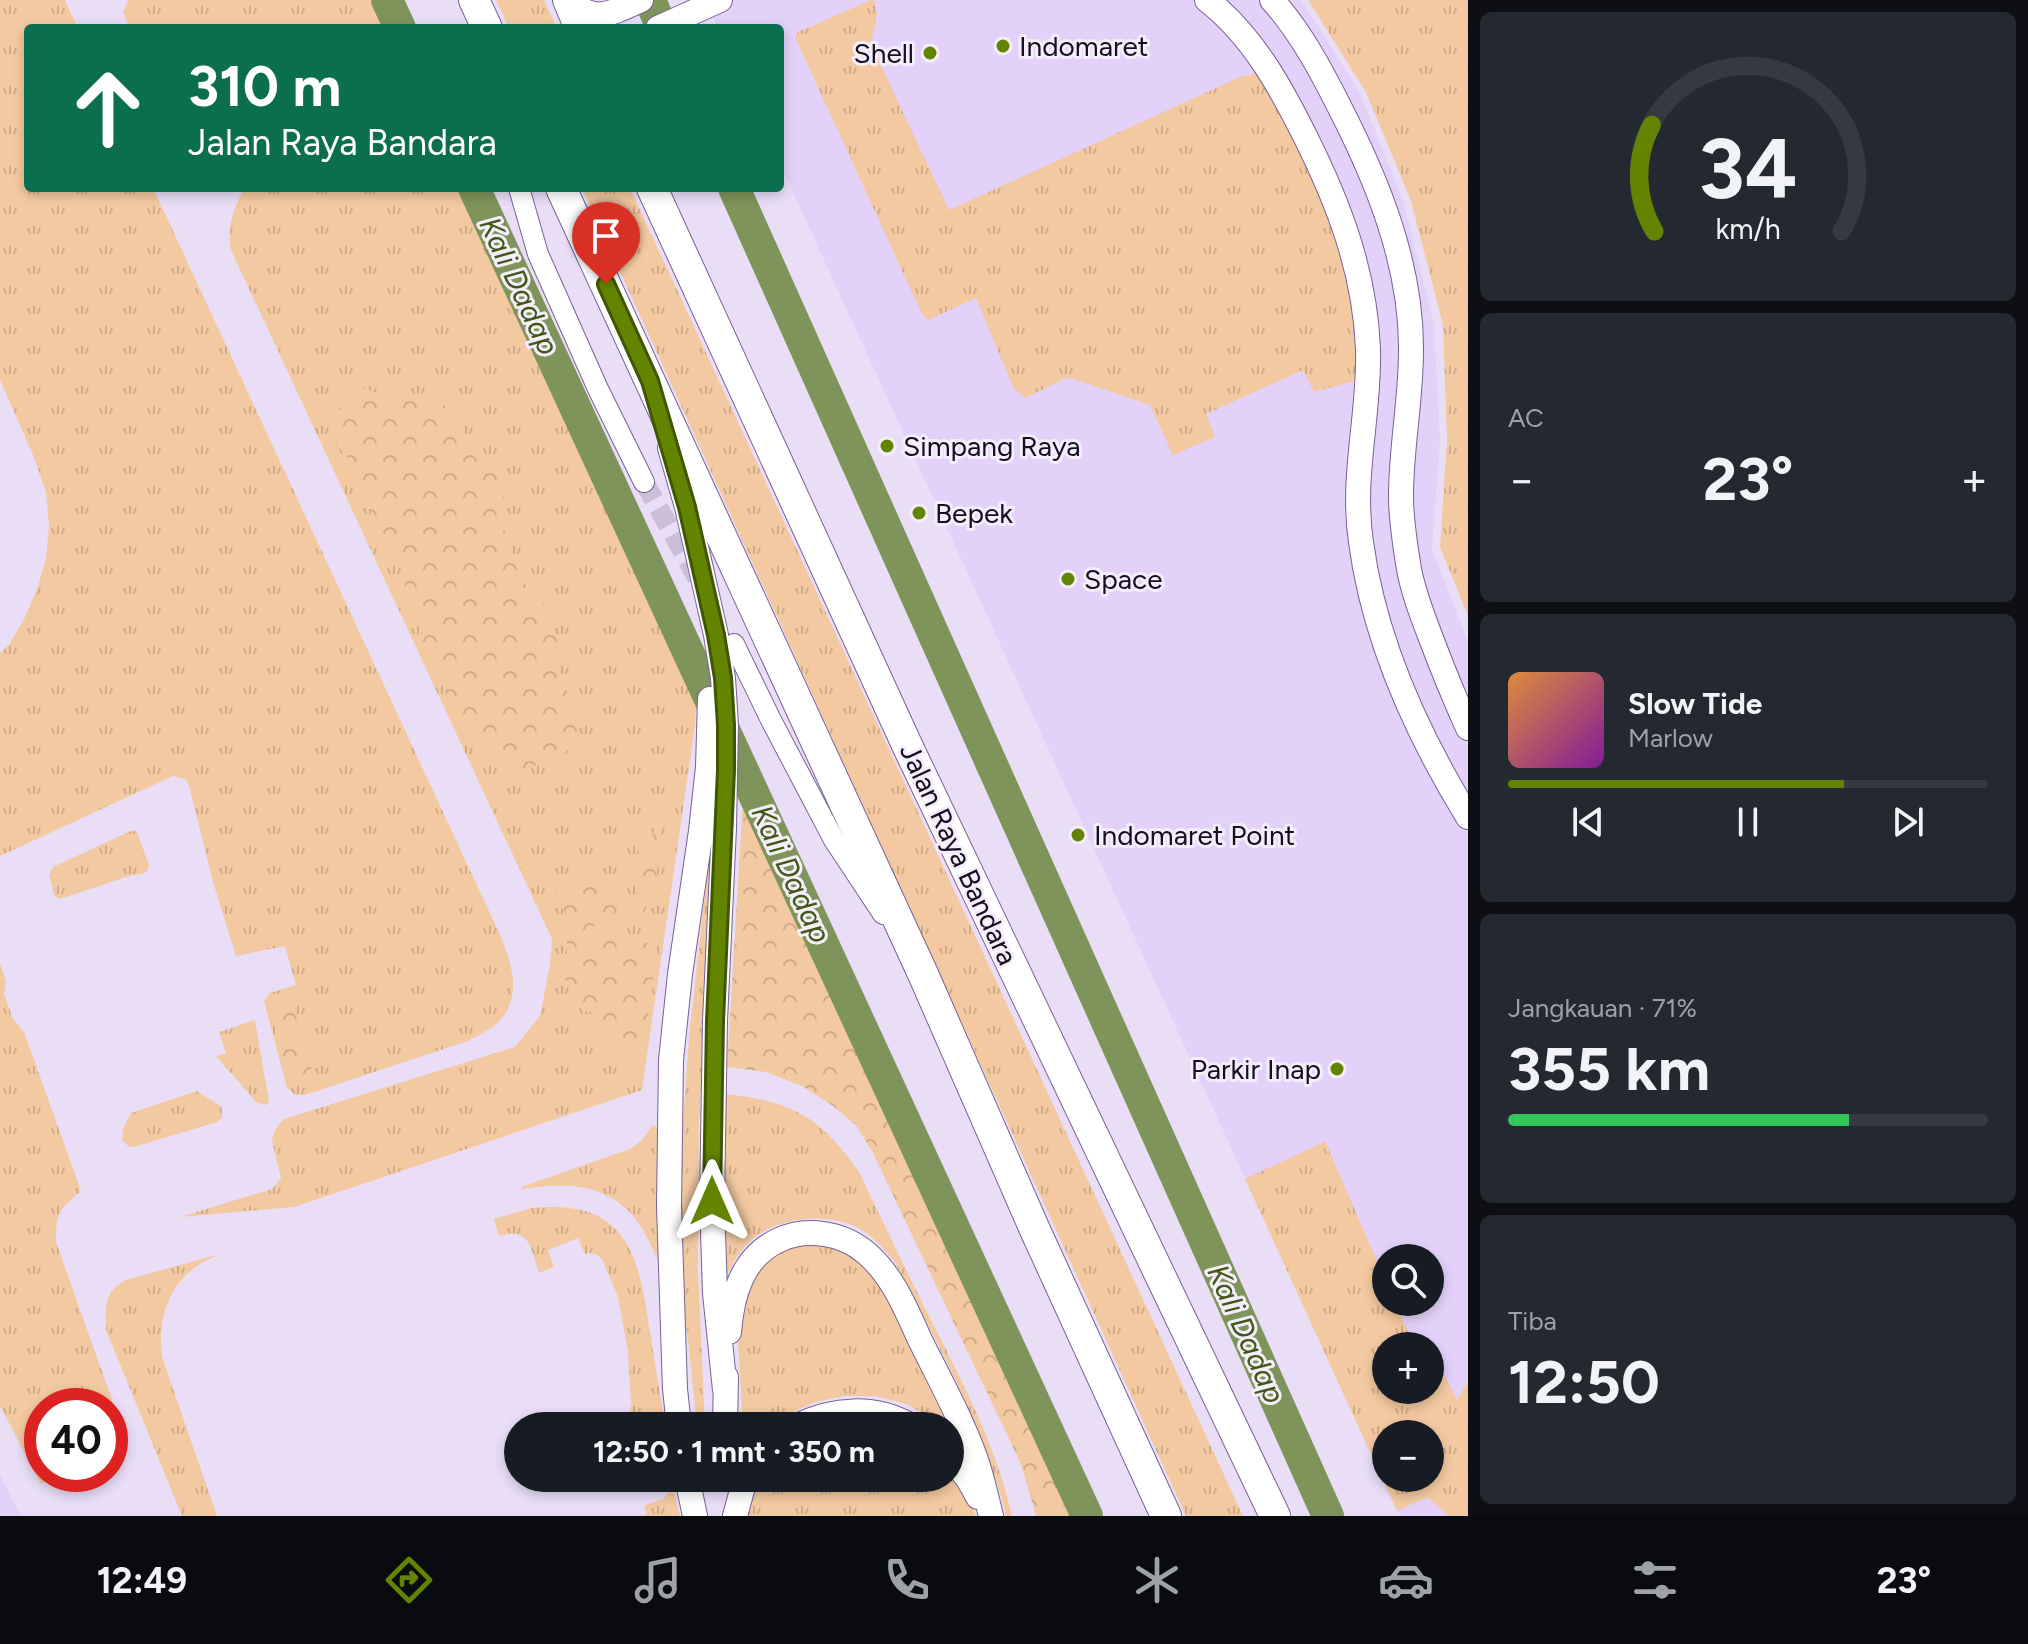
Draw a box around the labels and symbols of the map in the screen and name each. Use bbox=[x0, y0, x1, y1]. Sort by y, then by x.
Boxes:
place label: Indomaret bbox=[1019, 29, 1148, 63]
place label: Shell bbox=[854, 36, 914, 70]
marker: Indomaret bbox=[994, 37, 1012, 55]
marker: Shell bbox=[921, 44, 939, 62]
pin bbox=[572, 202, 640, 284]
water label: Kali Dadap bbox=[471, 211, 567, 361]
place label: Simpang Raya bbox=[903, 429, 1081, 463]
marker: Simpang Raya bbox=[878, 437, 896, 455]
place label: Bepek bbox=[935, 496, 1013, 530]
marker: Bepek bbox=[910, 504, 928, 522]
place label: Space bbox=[1084, 562, 1162, 596]
marker: Space bbox=[1059, 570, 1077, 588]
street label: Jalan Raya Bandara bbox=[893, 738, 1025, 970]
water label: Kali Dadap bbox=[743, 799, 839, 949]
place label: Indomaret Point bbox=[1094, 818, 1295, 852]
marker: Indomaret Point bbox=[1069, 826, 1087, 844]
place label: Parkir Inap bbox=[1191, 1052, 1321, 1086]
marker: Parkir Inap bbox=[1328, 1060, 1346, 1078]
position arrow bbox=[670, 1159, 754, 1243]
water label: Kali Dadap bbox=[1199, 1259, 1293, 1409]
speed limit sign: 40 bbox=[24, 1388, 128, 1492]

